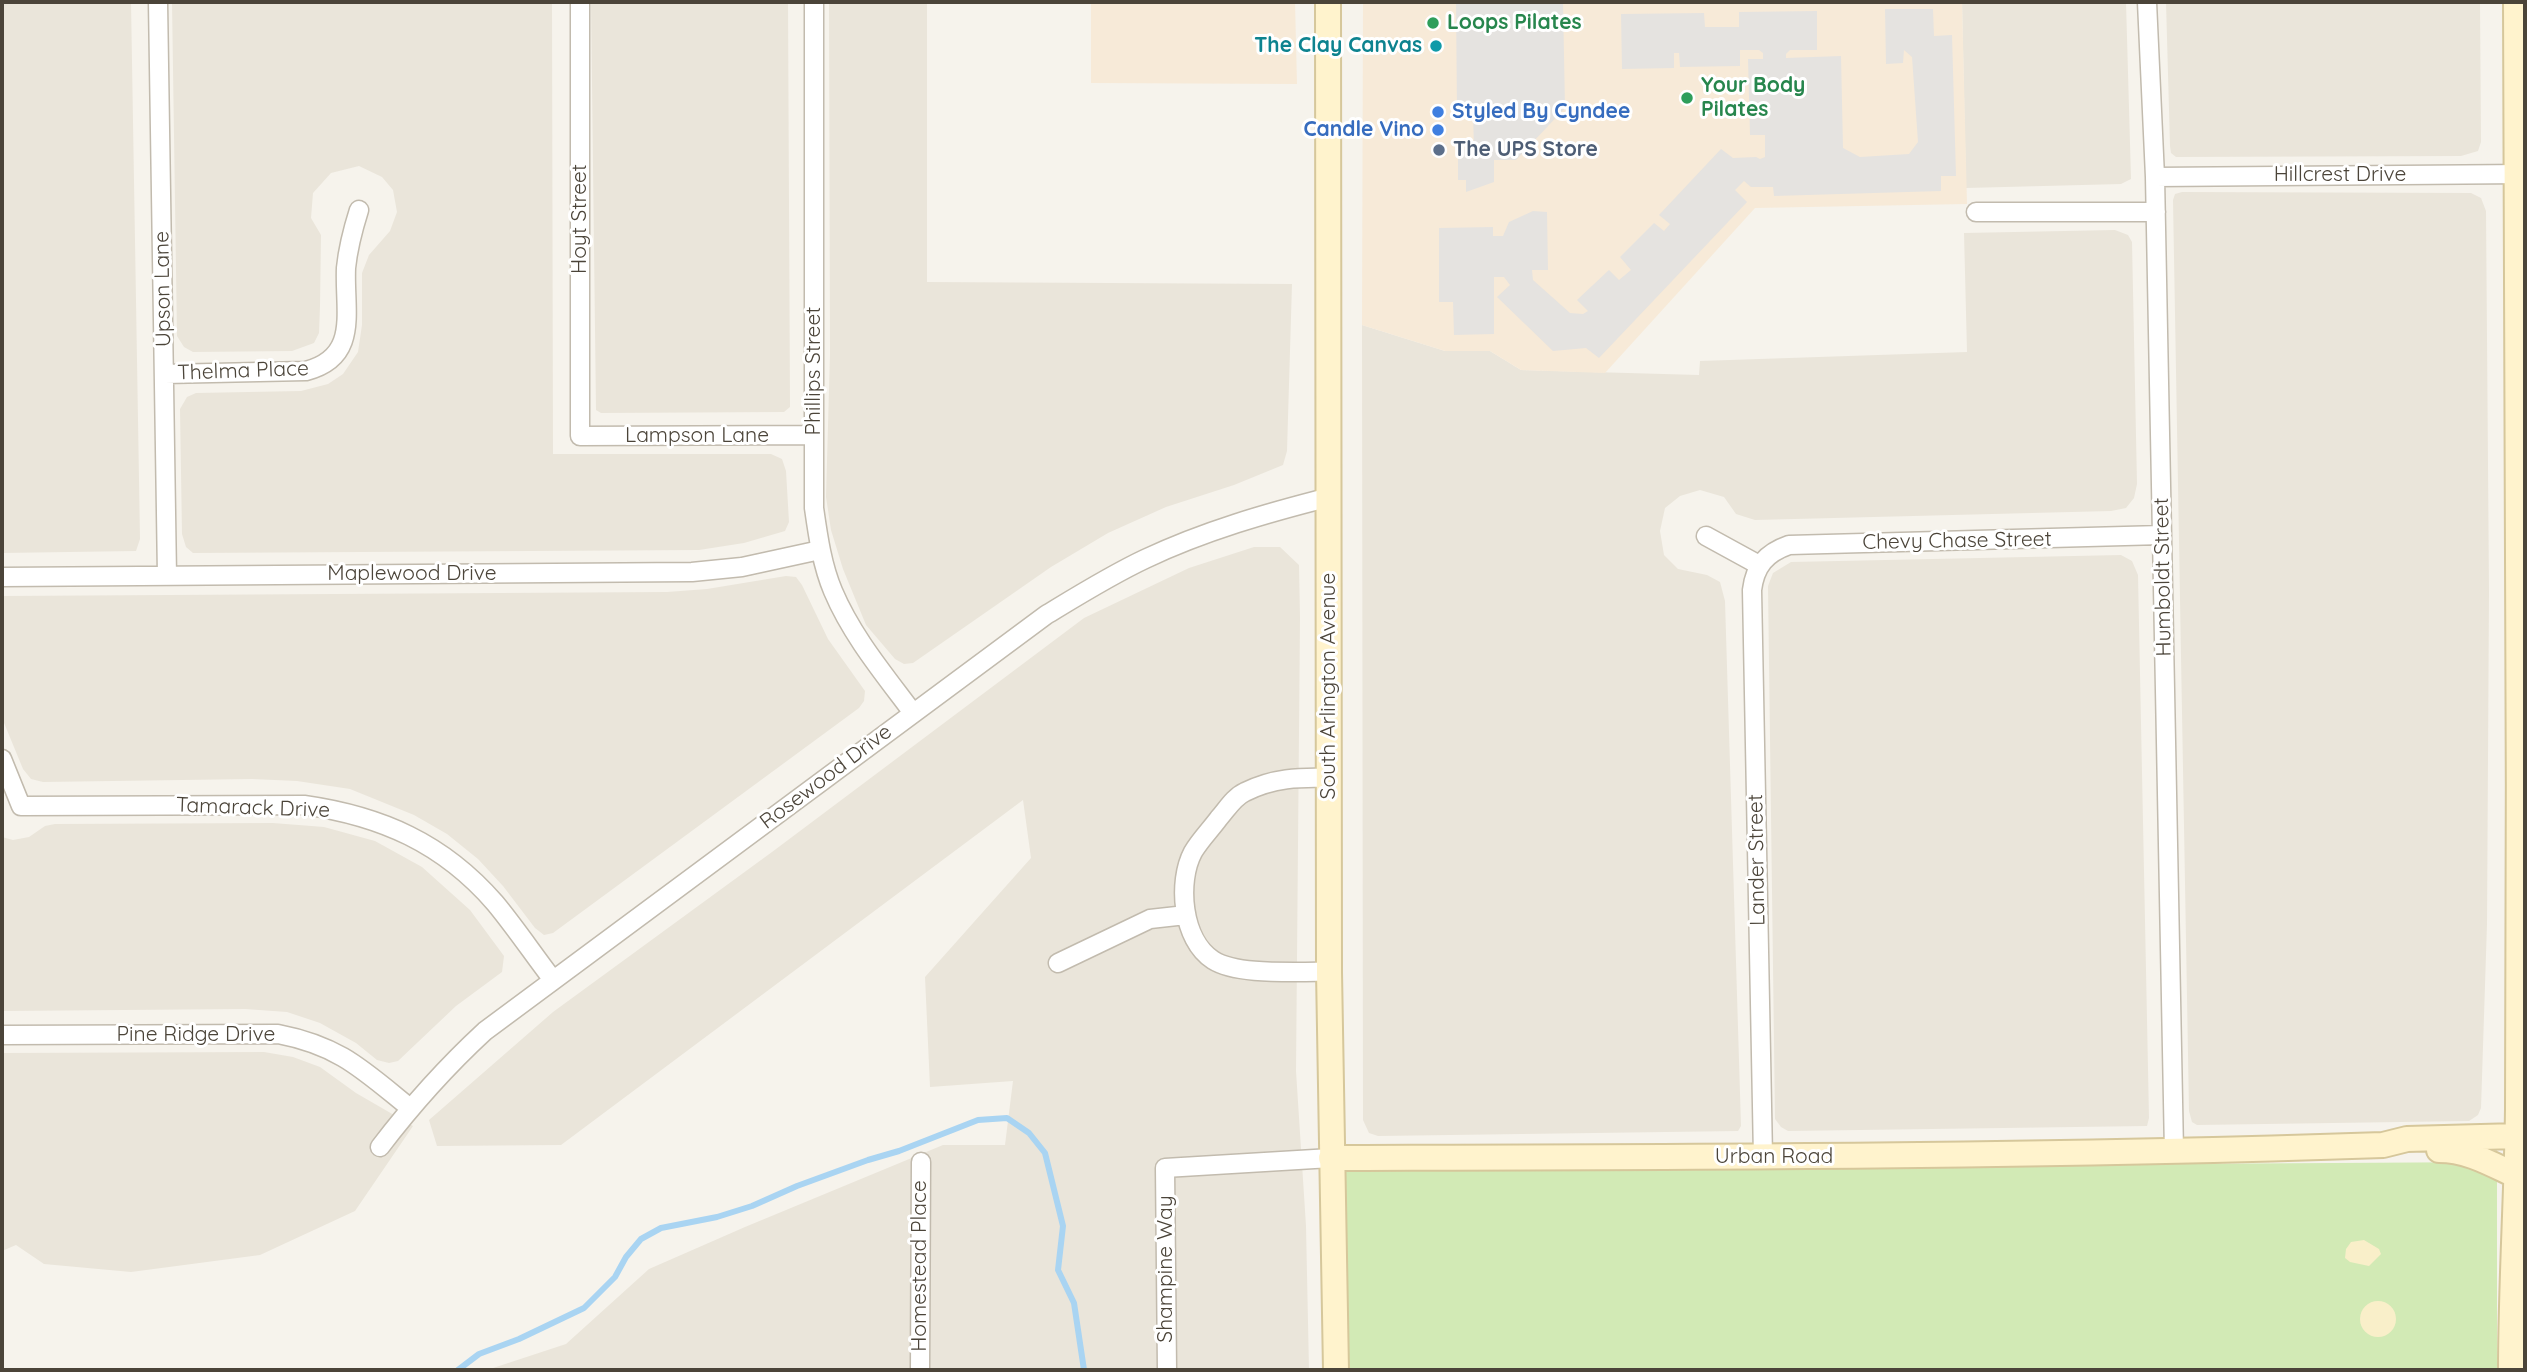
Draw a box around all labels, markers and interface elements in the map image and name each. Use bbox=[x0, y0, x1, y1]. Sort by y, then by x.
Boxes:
place label: Loops Pilates bbox=[1447, 10, 1582, 36]
marker: Loops Pilates bbox=[1425, 15, 1441, 31]
place label: The Clay Canvas bbox=[1254, 33, 1422, 59]
marker: The Clay Canvas bbox=[1428, 38, 1444, 54]
place label: Your Body Pilates bbox=[1701, 73, 1805, 123]
marker: Your Body Pilates bbox=[1679, 90, 1695, 106]
place label: Styled By Cyndee bbox=[1452, 99, 1630, 125]
marker: Styled By Cyndee bbox=[1430, 104, 1446, 120]
place label: Candle Vino bbox=[1303, 117, 1424, 143]
marker: Candle Vino bbox=[1430, 122, 1446, 138]
place label: The UPS Store bbox=[1453, 137, 1598, 163]
marker: The UPS Store bbox=[1431, 142, 1447, 158]
street label: Hillcrest Drive bbox=[2274, 162, 2406, 188]
street label: Hoyt Street bbox=[567, 164, 593, 274]
street label: Upson Lane bbox=[149, 231, 177, 347]
street label: Phillips Street bbox=[801, 307, 827, 435]
street label: Thelma Place bbox=[177, 356, 309, 386]
street label: Lampson Lane bbox=[625, 423, 769, 449]
street label: Humboldt Street bbox=[2149, 497, 2177, 657]
street label: Chevy Chase Street bbox=[1862, 527, 2052, 555]
street label: Maplewood Drive bbox=[327, 561, 497, 587]
street label: South Arlington Avenue bbox=[1316, 573, 1342, 799]
street label: Rosewood Drive bbox=[755, 719, 897, 835]
street label: Tamarack Drive bbox=[176, 793, 330, 823]
street label: Lander Street bbox=[1743, 794, 1771, 926]
street label: Pine Ridge Drive bbox=[117, 1022, 275, 1048]
street label: Urban Road bbox=[1715, 1144, 1833, 1170]
street label: Homestead Place bbox=[907, 1180, 933, 1352]
street label: Shampine Way bbox=[1153, 1195, 1179, 1343]

